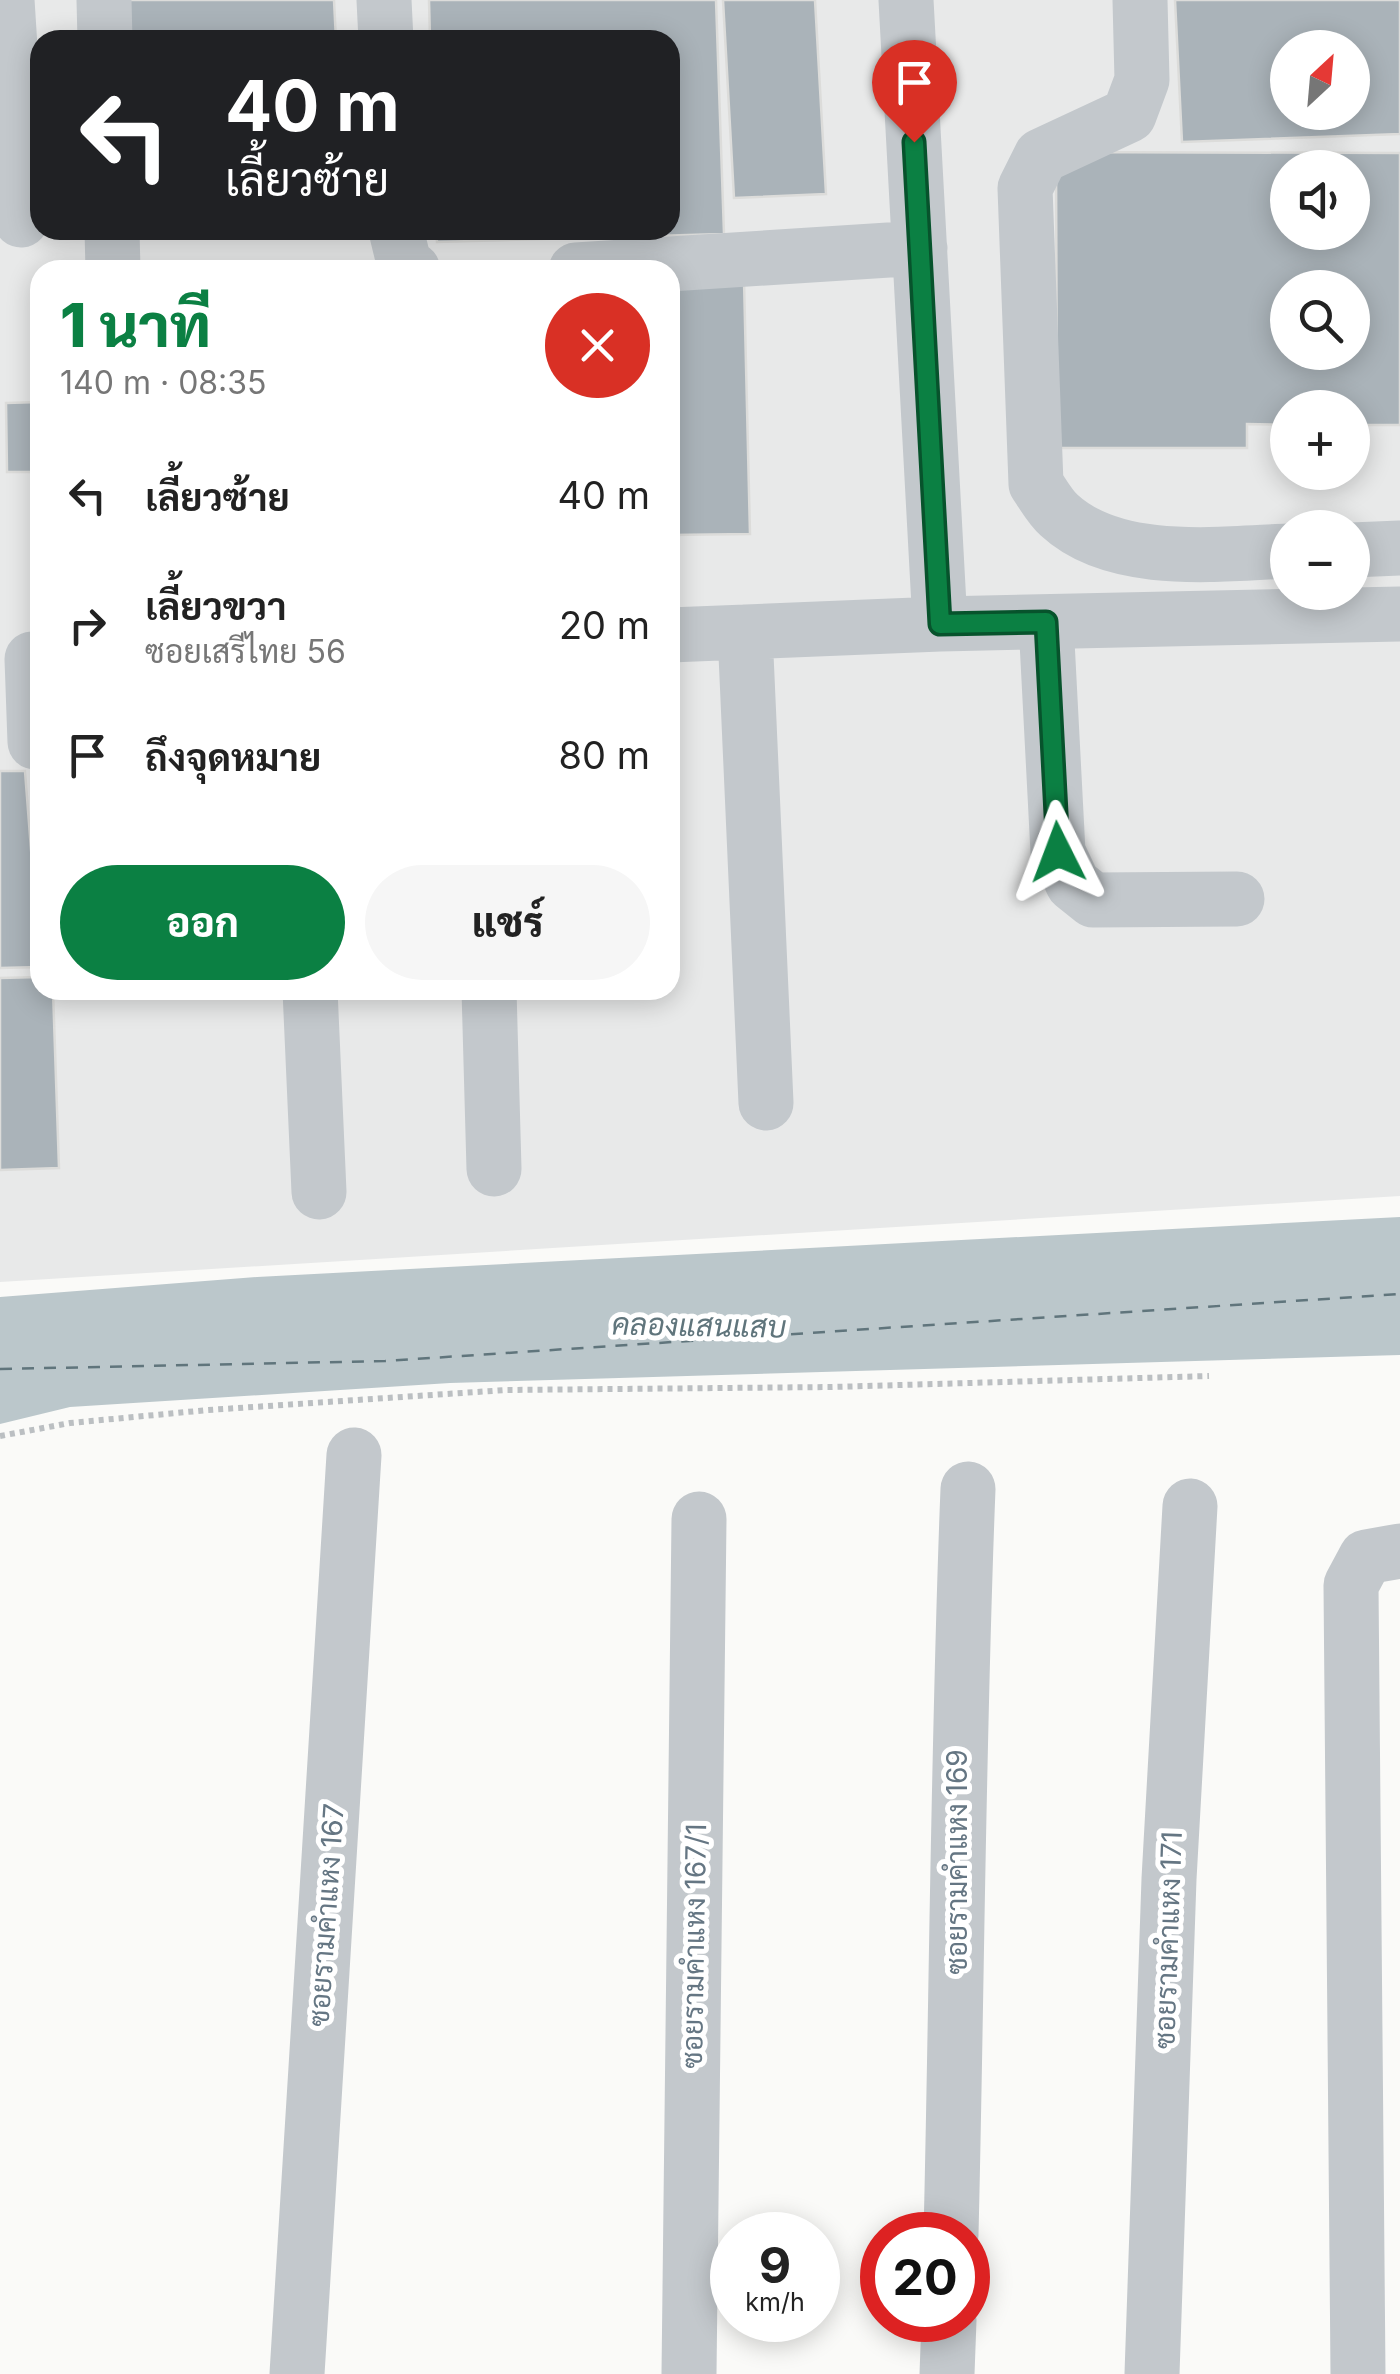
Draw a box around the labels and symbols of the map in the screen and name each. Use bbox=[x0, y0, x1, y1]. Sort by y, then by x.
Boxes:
north arrow bbox=[1270, 30, 1370, 130]
pin bbox=[872, 40, 957, 143]
position arrow bbox=[1006, 800, 1110, 904]
water label: คลองแสนแสบ bbox=[611, 1305, 787, 1345]
street label: ซอยรามคำแหง 169 bbox=[940, 1749, 974, 1975]
street label: ซอยรามคำแหง 167 bbox=[301, 1802, 351, 2028]
street label: ซอยรามคำแหง 167/1 bbox=[675, 1823, 713, 2069]
street label: ซอยรามคำแหง 171 bbox=[1147, 1831, 1189, 2049]
speed limit sign: 20 bbox=[860, 2212, 990, 2342]

